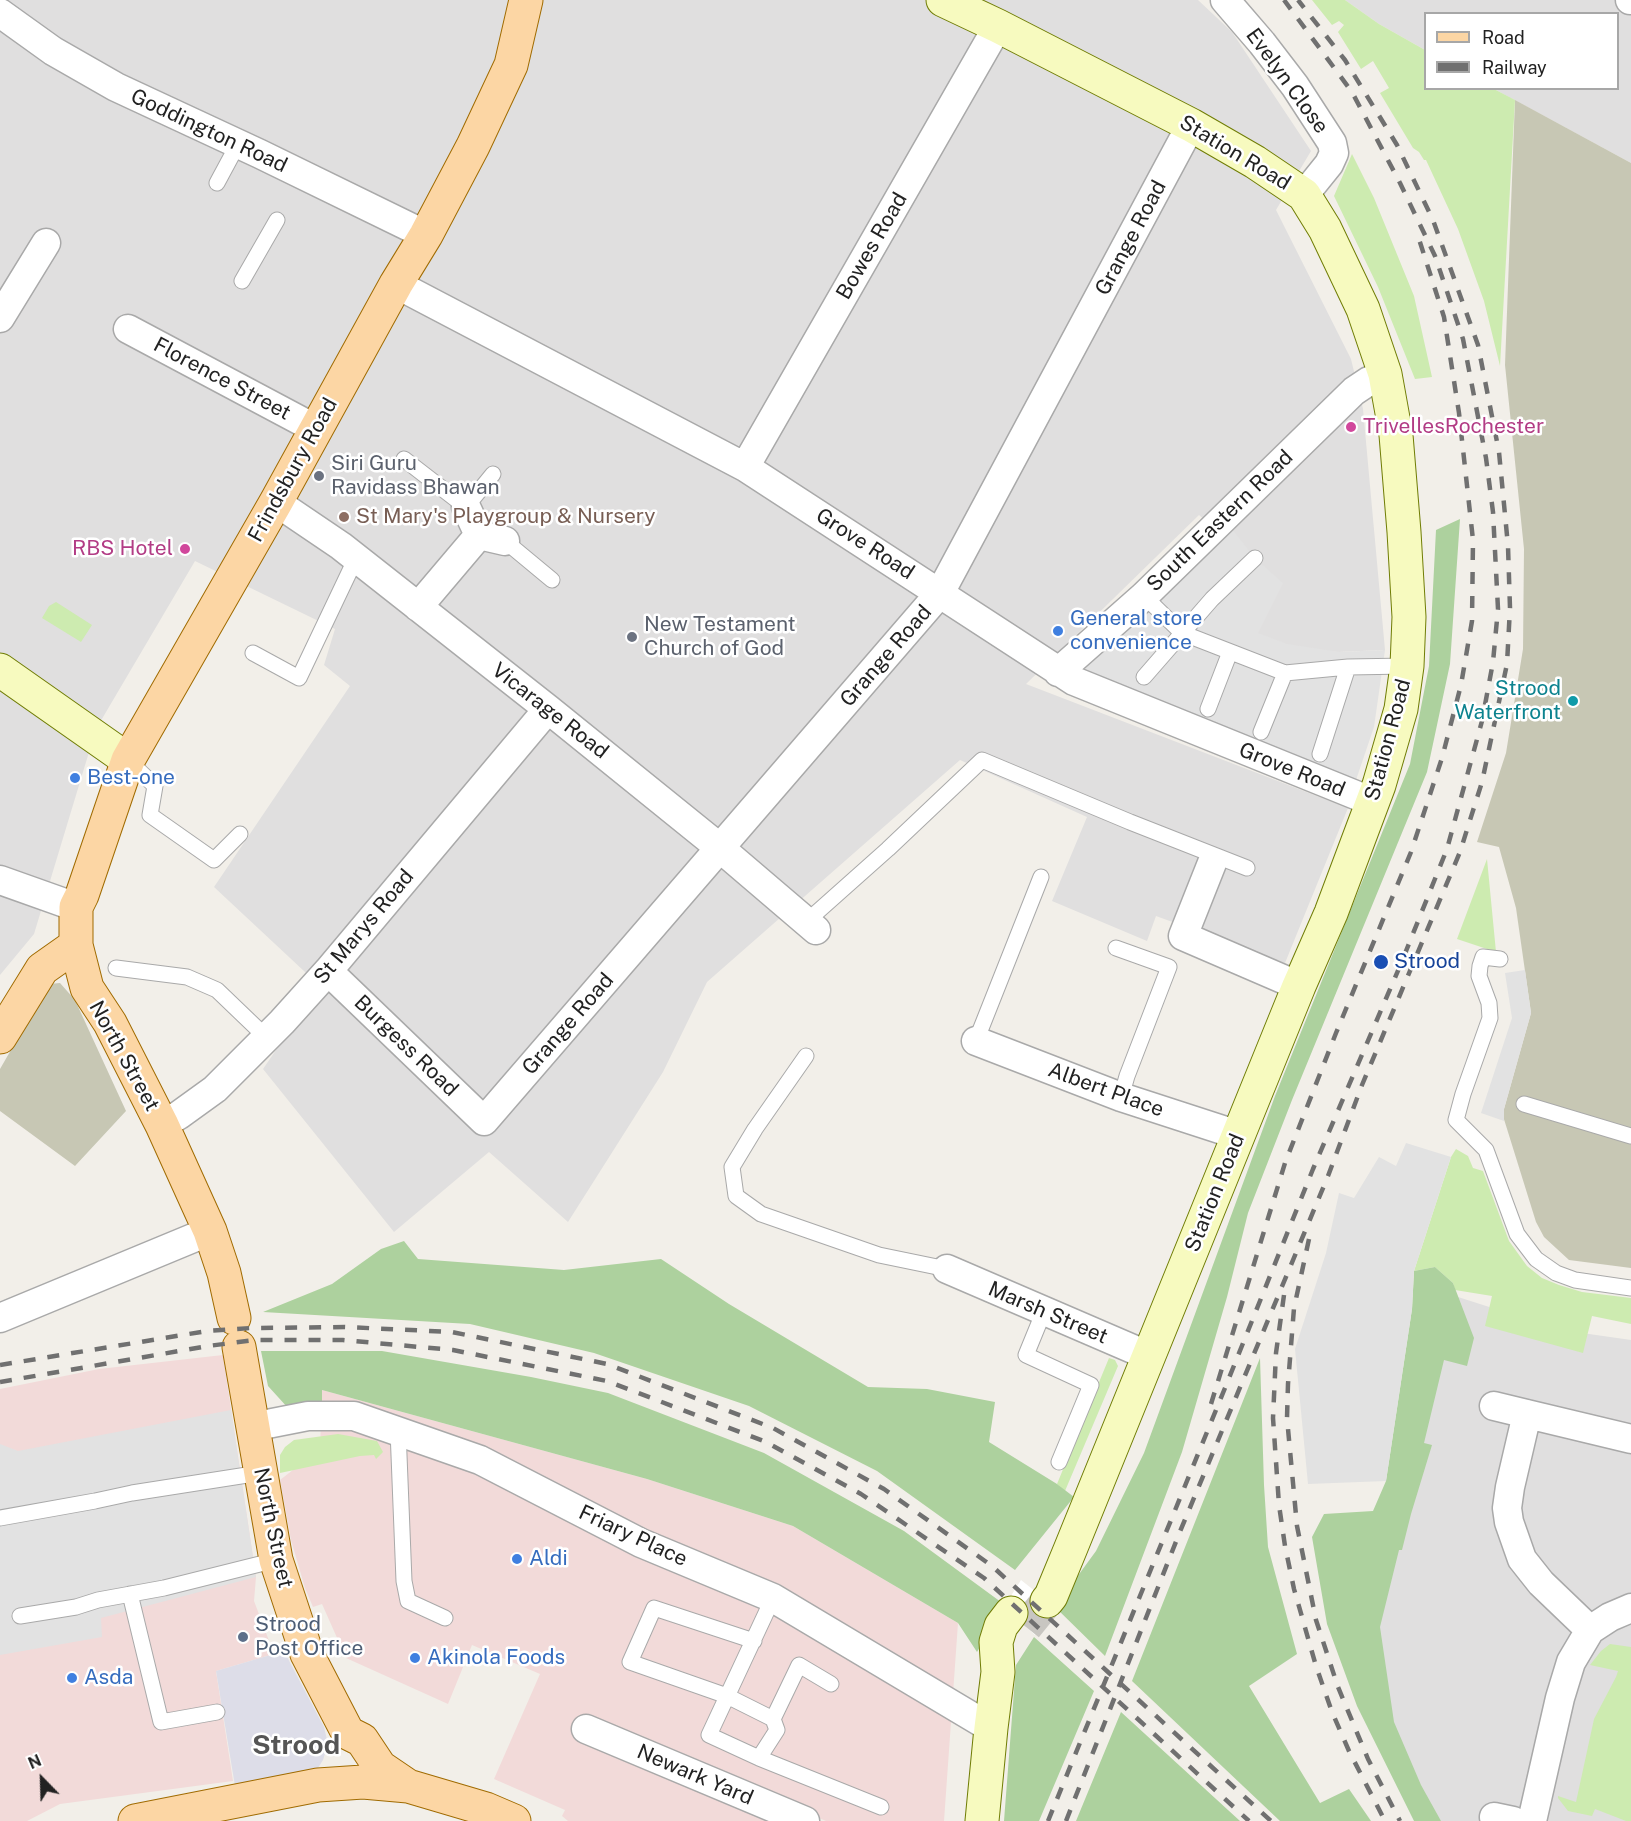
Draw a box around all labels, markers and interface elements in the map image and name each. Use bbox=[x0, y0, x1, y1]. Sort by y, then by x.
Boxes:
legend bbox=[1424, 12, 1619, 90]
street label: Evelyn Close bbox=[1240, 23, 1334, 139]
text: Road bbox=[1482, 27, 1525, 48]
text: Railway bbox=[1482, 57, 1547, 78]
street label: Goddington Road bbox=[127, 84, 291, 178]
street label: Station Road bbox=[1175, 110, 1295, 196]
street label: Grange Road bbox=[1090, 176, 1172, 300]
street label: Bowes Road bbox=[831, 188, 913, 304]
street label: Florence Street bbox=[149, 332, 295, 426]
street label: Frindsbury Road bbox=[243, 394, 343, 546]
place label: TrivellesRochester bbox=[1363, 414, 1544, 440]
marker: TrivellesRochester bbox=[1344, 420, 1358, 434]
street label: South Eastern Road bbox=[1142, 445, 1298, 597]
place label: Siri Guru Ravidass Bhawan bbox=[331, 451, 500, 501]
marker: Siri Guru Ravidass Bhawan bbox=[312, 469, 326, 483]
street label: Grove Road bbox=[811, 503, 919, 585]
place label: St Mary's Playgroup & Nursery bbox=[356, 504, 656, 530]
marker: St Mary's Playgroup & Nursery bbox=[337, 510, 351, 524]
place label: RBS Hotel bbox=[72, 536, 173, 562]
marker: RBS Hotel bbox=[178, 542, 192, 556]
street label: Grange Road bbox=[835, 600, 937, 712]
place label: General store convenience bbox=[1070, 606, 1202, 656]
place label: New Testament Church of God bbox=[644, 612, 796, 662]
marker: General store convenience bbox=[1051, 624, 1065, 638]
marker: New Testament Church of God bbox=[625, 630, 639, 644]
street label: Vicarage Road bbox=[487, 658, 613, 764]
street label: Station Road bbox=[1360, 676, 1416, 804]
place label: Strood Waterfront bbox=[1454, 676, 1561, 726]
marker: Strood Waterfront bbox=[1566, 694, 1580, 708]
street label: Grove Road bbox=[1235, 737, 1349, 803]
place label: Best-one bbox=[87, 765, 175, 791]
marker: Best-one bbox=[68, 771, 82, 785]
street label: St Marys Road bbox=[309, 864, 419, 990]
place label: Strood bbox=[1394, 949, 1460, 975]
marker: Strood bbox=[1372, 953, 1390, 971]
street label: Grange Road bbox=[517, 968, 619, 1080]
street label: Burgess Road bbox=[349, 990, 463, 1102]
street label: North Street bbox=[83, 996, 165, 1116]
street label: Albert Place bbox=[1045, 1057, 1167, 1123]
street label: Station Road bbox=[1180, 1130, 1250, 1256]
street label: Marsh Street bbox=[984, 1277, 1112, 1349]
street label: North Street bbox=[248, 1466, 298, 1590]
street label: Friary Place bbox=[575, 1500, 691, 1572]
place label: Aldi bbox=[529, 1546, 568, 1572]
marker: Aldi bbox=[510, 1552, 524, 1566]
place label: Strood Post Office bbox=[255, 1612, 363, 1662]
marker: Strood Post Office bbox=[236, 1630, 250, 1644]
place label: Akinola Foods bbox=[427, 1645, 565, 1671]
marker: Akinola Foods bbox=[408, 1651, 422, 1665]
place label: Asda bbox=[84, 1665, 133, 1691]
marker: Asda bbox=[65, 1671, 79, 1685]
district label: Strood bbox=[252, 1730, 340, 1762]
street label: Newark Yard bbox=[633, 1739, 757, 1811]
north arrow bbox=[12, 1749, 72, 1809]
text: N bbox=[25, 1751, 44, 1773]

